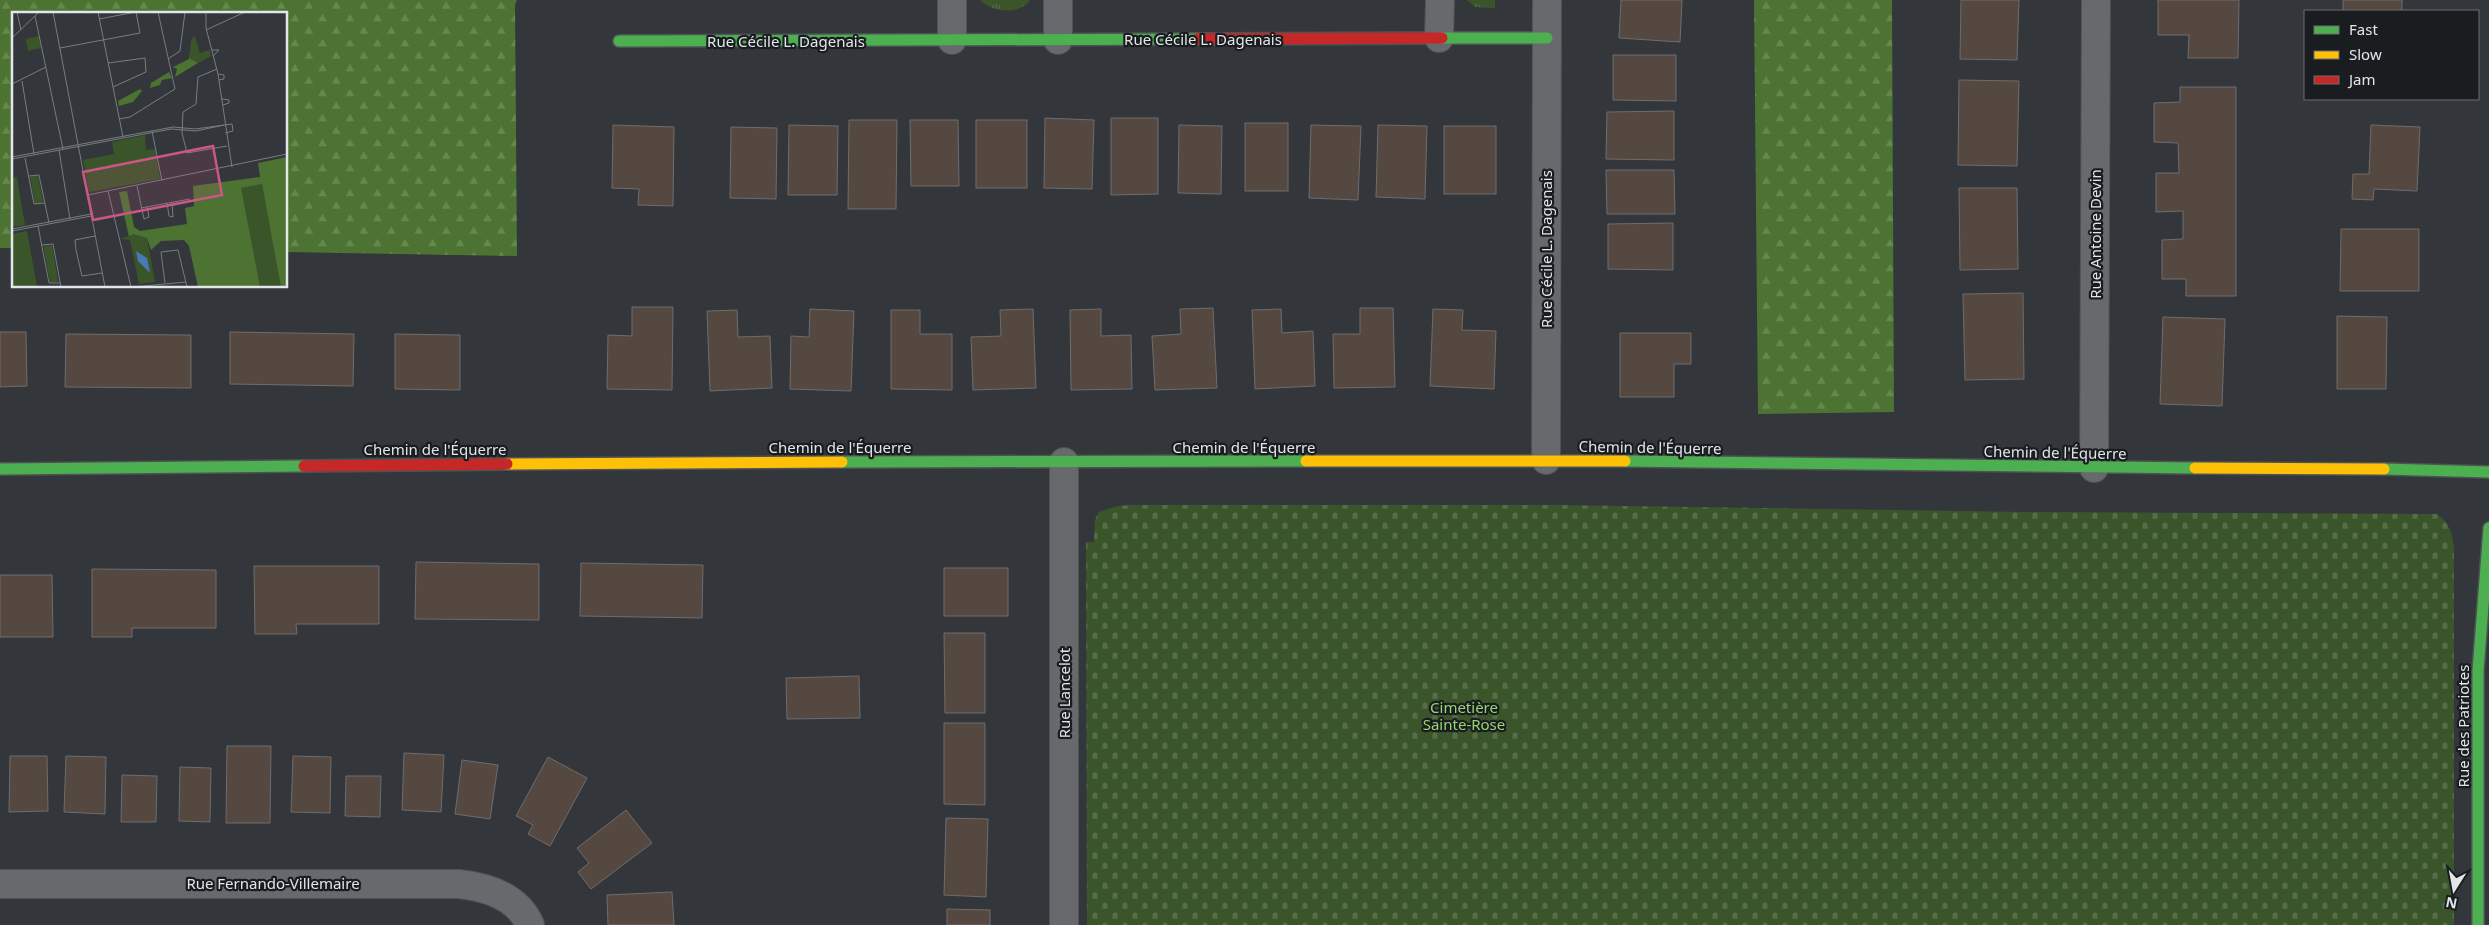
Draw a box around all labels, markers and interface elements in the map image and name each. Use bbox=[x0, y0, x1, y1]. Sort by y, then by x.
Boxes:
legend bbox=[2304, 10, 2479, 100]
inset map bbox=[12, 12, 288, 288]
text: Fast bbox=[2349, 19, 2378, 39]
street label: Rue Cécile L. Dagenais bbox=[1124, 29, 1282, 49]
street label: Rue Cécile L. Dagenais bbox=[707, 31, 865, 51]
text: Slow bbox=[2349, 44, 2382, 64]
text: Jam bbox=[2347, 69, 2376, 89]
street label: Rue Antoine Devin bbox=[2085, 169, 2105, 299]
street label: Rue Cécile L. Dagenais bbox=[1536, 170, 1556, 328]
street label: Chemin de l'Équerre bbox=[1578, 436, 1722, 458]
street label: Chemin de l'Équerre bbox=[769, 437, 911, 457]
street label: Chemin de l'Équerre bbox=[1173, 437, 1315, 457]
street label: Chemin de l'Équerre bbox=[364, 439, 506, 459]
street label: Chemin de l'Équerre bbox=[1983, 441, 2127, 463]
street label: Rue Lancelot bbox=[1054, 647, 1074, 738]
street label: Rue des Patriotes bbox=[2453, 665, 2473, 787]
park label: Cimetière Sainte-Rose bbox=[1423, 697, 1505, 734]
north arrow bbox=[2429, 865, 2479, 915]
street label: Rue Fernando-Villemaire bbox=[186, 873, 360, 893]
text: N bbox=[2444, 893, 2459, 914]

